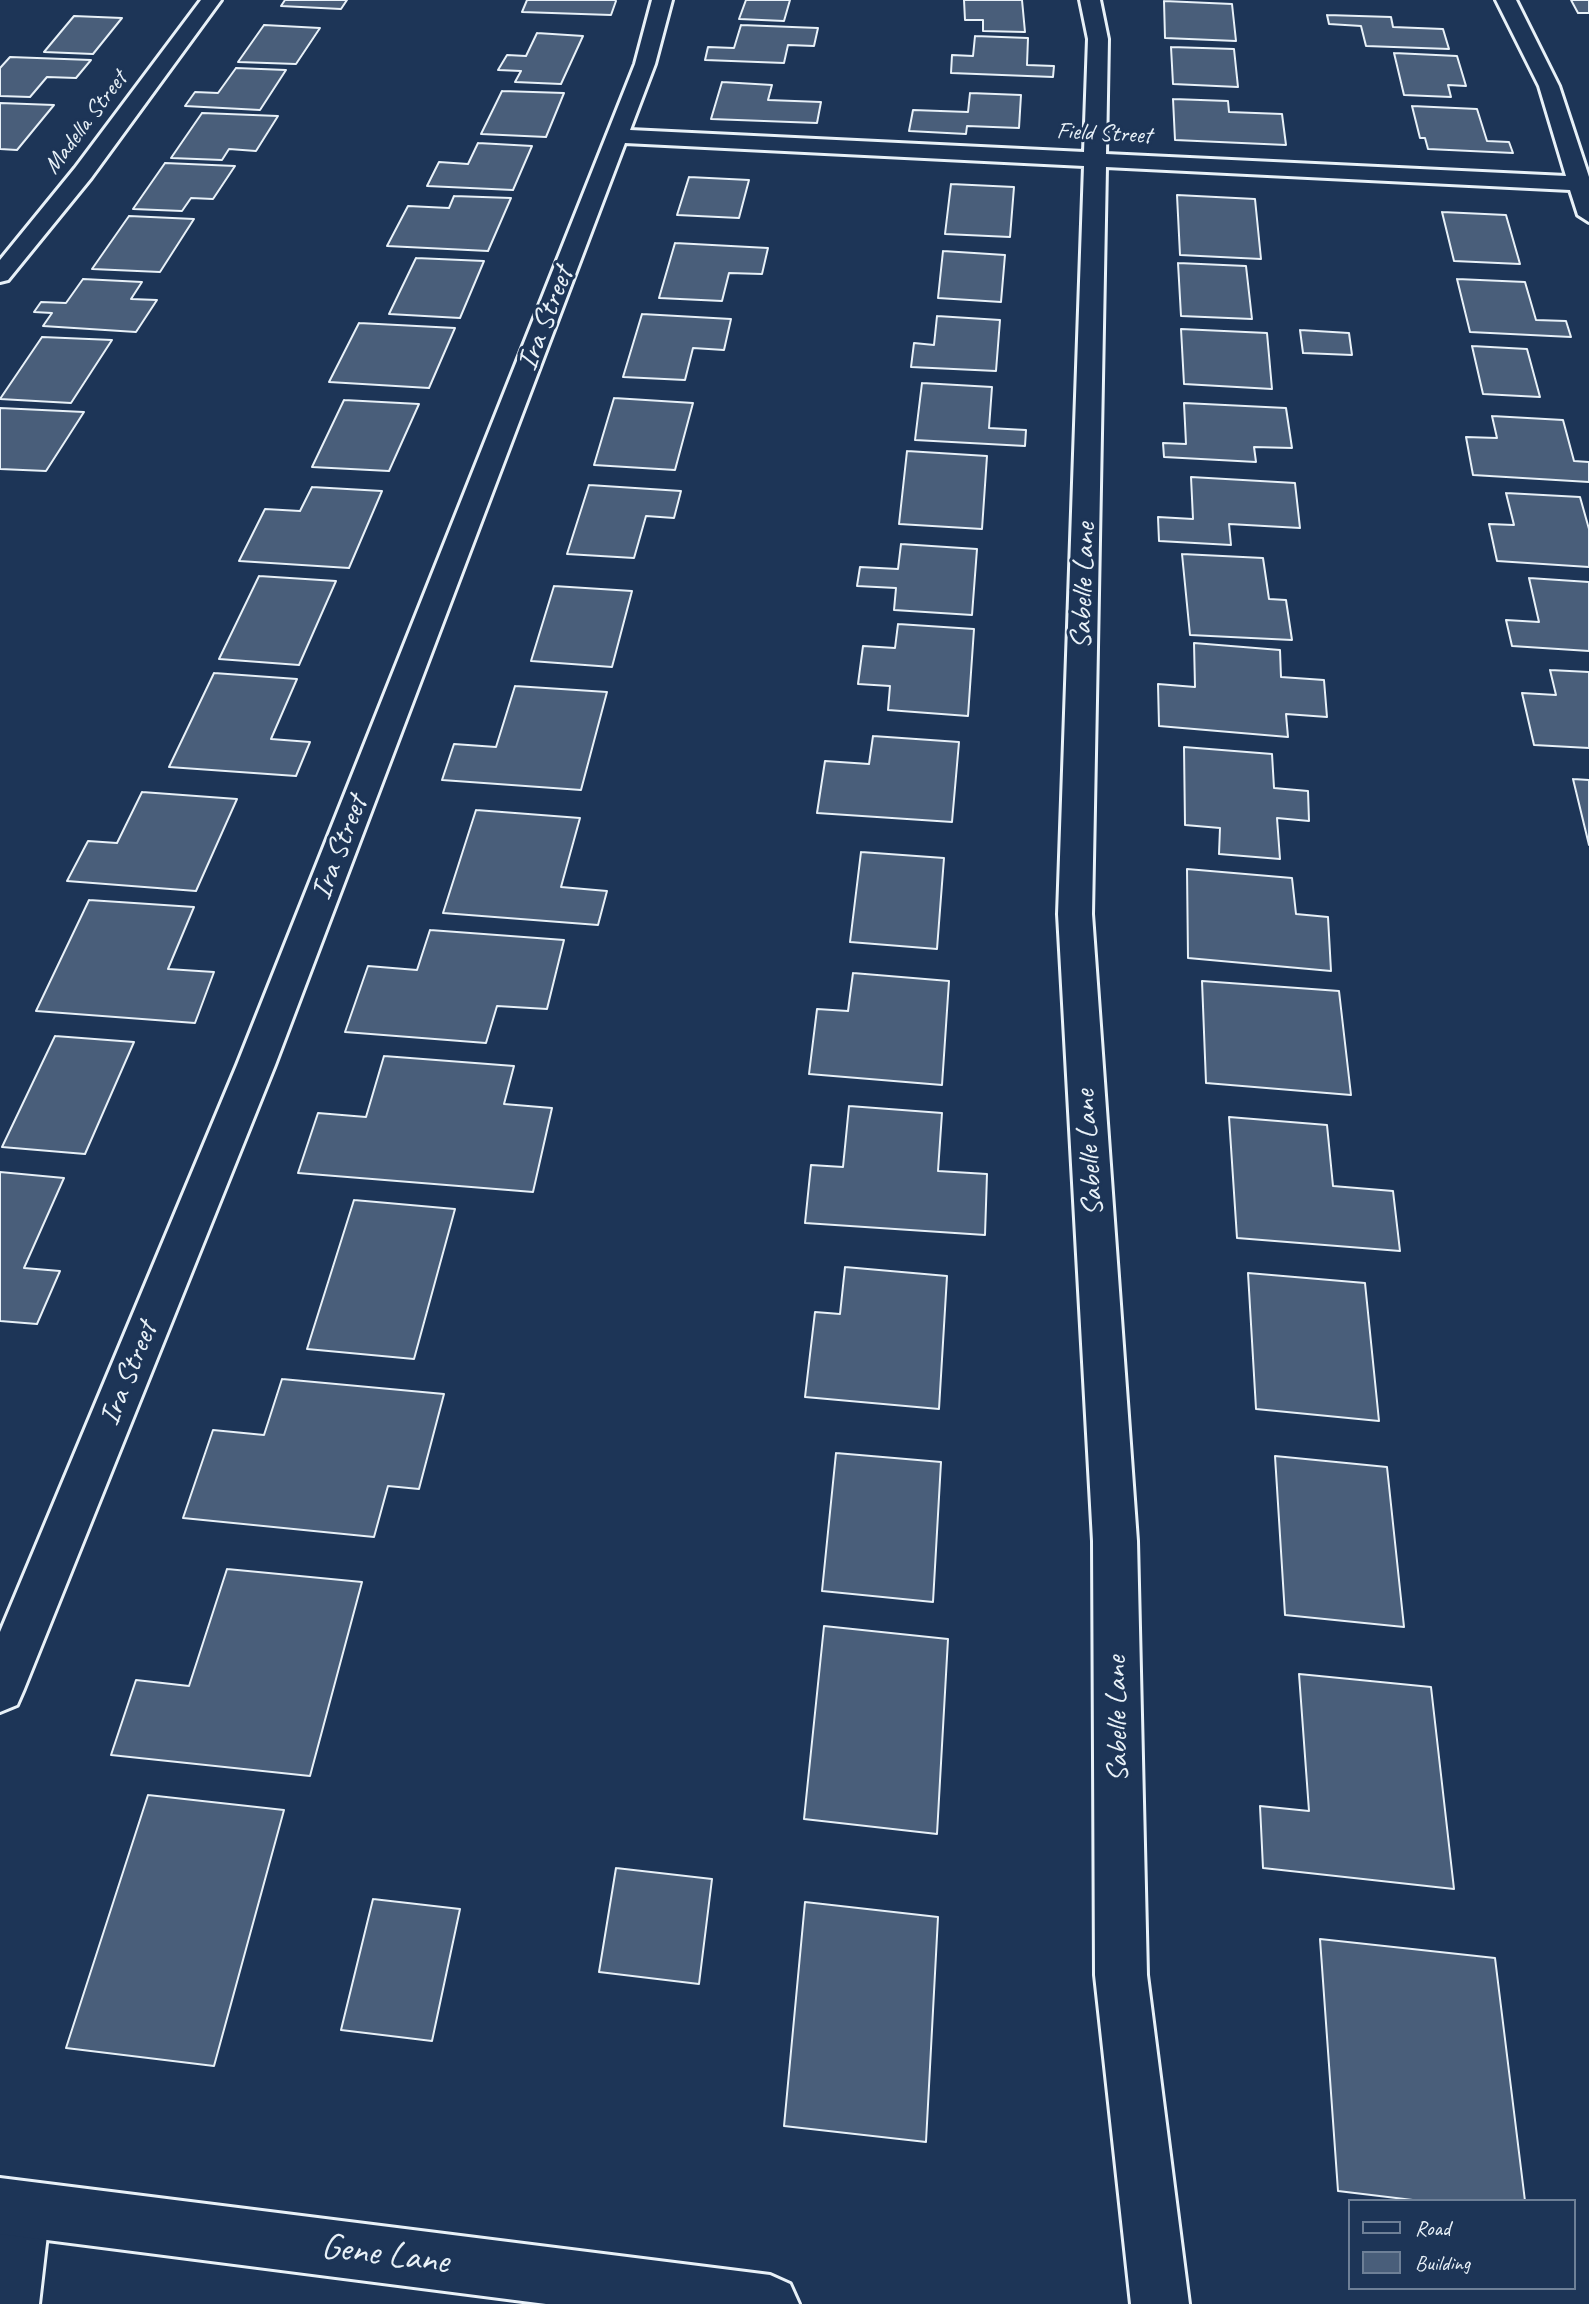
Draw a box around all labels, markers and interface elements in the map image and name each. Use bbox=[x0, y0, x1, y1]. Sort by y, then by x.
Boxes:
street label: Madella Street bbox=[38, 66, 134, 180]
street label: Field Street bbox=[1056, 117, 1152, 151]
street label: Ira Street bbox=[510, 262, 582, 376]
street label: Sabelle Lane bbox=[1064, 522, 1104, 650]
street label: Ira Street bbox=[304, 791, 376, 905]
street label: Sabelle Lane bbox=[1068, 1089, 1112, 1217]
street label: Ira Street bbox=[92, 1317, 166, 1431]
street label: Sabelle Lane bbox=[1099, 1655, 1137, 1783]
legend bbox=[1348, 2199, 1575, 2290]
text: Road bbox=[1415, 2215, 1450, 2241]
street label: Gene Lane bbox=[319, 2225, 451, 2285]
text: Building bbox=[1415, 2250, 1470, 2276]

